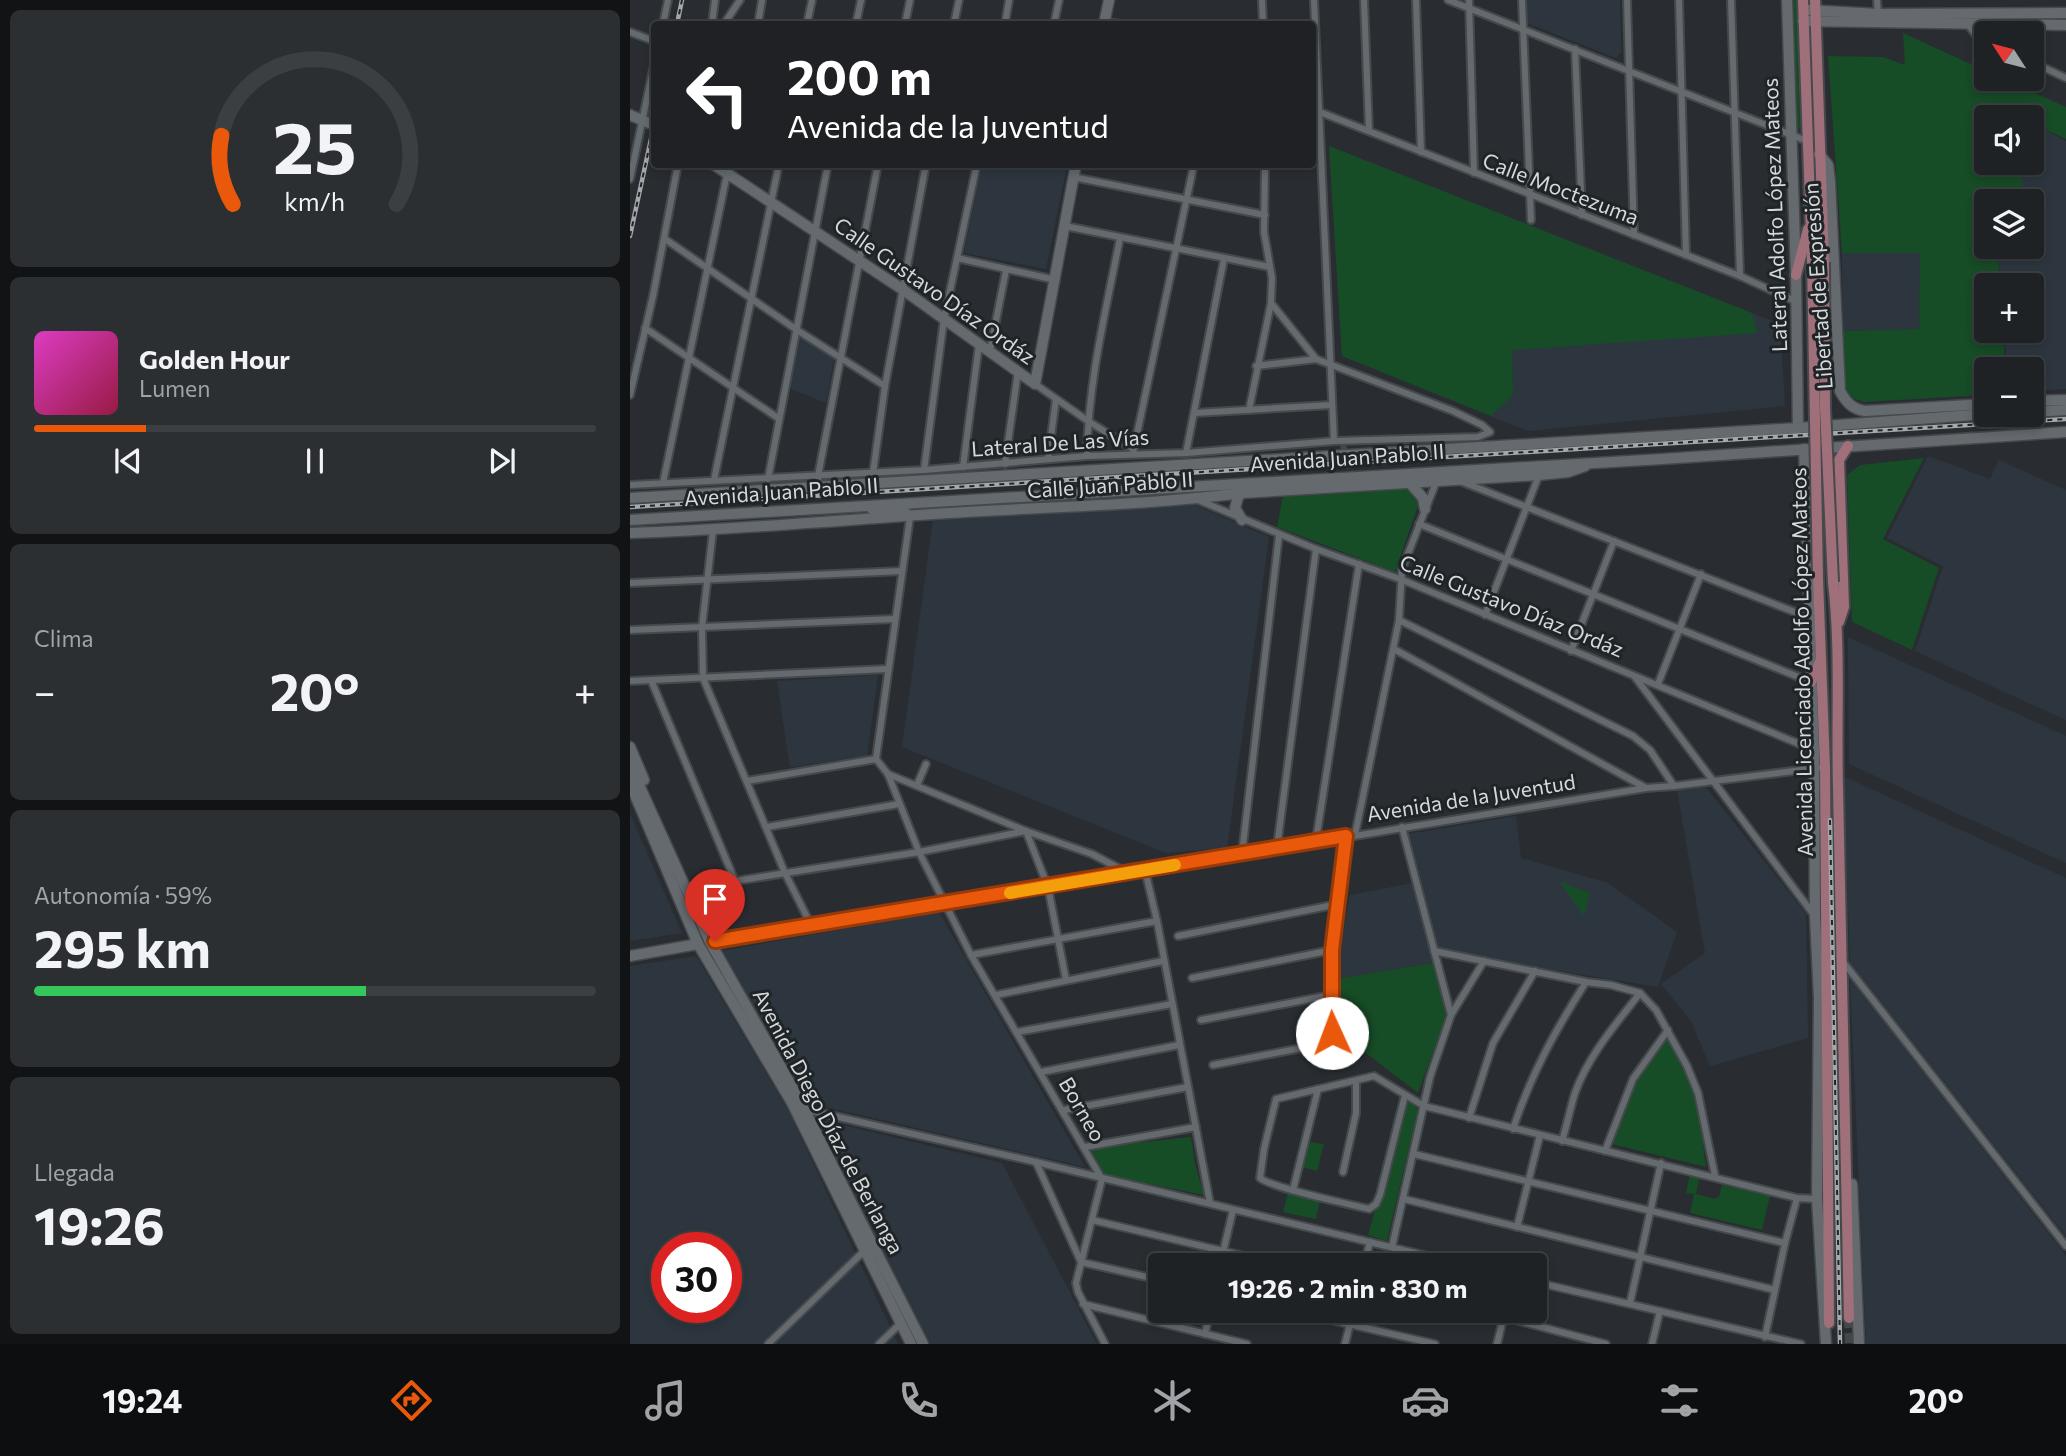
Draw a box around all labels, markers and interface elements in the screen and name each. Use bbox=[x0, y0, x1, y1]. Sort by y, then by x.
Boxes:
north arrow bbox=[1974, 21, 2044, 91]
map controls bbox=[1974, 21, 2044, 427]
text: 200 m bbox=[787, 45, 932, 105]
icon: left bbox=[672, 49, 763, 140]
street label: Lateral Adolfo López Mateos bbox=[1757, 78, 1791, 352]
text: 25 bbox=[273, 101, 357, 190]
text: Avenida de la Juventud bbox=[787, 105, 1109, 145]
button: sound bbox=[1974, 105, 2044, 175]
street label: Calle Moctezuma bbox=[1479, 147, 1643, 229]
street label: Libertad de Expresión bbox=[1797, 182, 1837, 390]
text: km/h bbox=[285, 186, 345, 216]
button: layers bbox=[1974, 189, 2044, 259]
street label: Calle Gustavo Díaz Ordáz bbox=[830, 211, 1040, 369]
button: + bbox=[1974, 273, 2044, 343]
text: Golden Hour bbox=[139, 343, 290, 374]
button: − bbox=[1974, 357, 2044, 427]
text: Lumen bbox=[139, 374, 210, 402]
street label: Lateral De Las Vías bbox=[970, 423, 1150, 461]
street label: Avenida Juan Pablo II bbox=[1249, 438, 1445, 476]
icon: previous bbox=[109, 442, 147, 480]
icon: pause bbox=[296, 442, 334, 480]
icon: next bbox=[483, 442, 521, 480]
street label: Calle Juan Pablo II bbox=[1026, 466, 1194, 502]
street label: Avenida Licenciado Adolfo López Mateos bbox=[1785, 467, 1817, 857]
street label: Avenida Juan Pablo II bbox=[683, 472, 879, 510]
street label: Calle Gustavo Díaz Ordáz bbox=[1397, 549, 1627, 661]
text: Clima bbox=[34, 624, 94, 652]
text: 20° bbox=[270, 658, 360, 722]
text: − bbox=[34, 667, 56, 714]
text: + bbox=[574, 667, 596, 714]
street label: Avenida de la Juventud bbox=[1365, 768, 1577, 826]
pin bbox=[685, 869, 745, 941]
icon: arrive bbox=[696, 880, 734, 918]
text: Autonomía · 59% bbox=[34, 881, 212, 909]
text: 295 km bbox=[34, 915, 211, 979]
street label: Avenida Diego Díaz de Berlanga bbox=[748, 984, 910, 1258]
position arrow bbox=[1295, 996, 1369, 1070]
street label: Borneo bbox=[1055, 1072, 1111, 1146]
text: Llegada bbox=[34, 1158, 115, 1186]
text: 19:26 bbox=[34, 1192, 165, 1256]
speed limit sign: 30 bbox=[651, 1232, 742, 1323]
text: 19:26 · 2 min · 830 m bbox=[1228, 1272, 1467, 1303]
icon: directions bbox=[387, 1376, 436, 1425]
icon: music bbox=[641, 1376, 690, 1425]
icon: phone bbox=[894, 1376, 943, 1425]
icon: climate bbox=[1148, 1376, 1197, 1425]
icon: car bbox=[1401, 1376, 1450, 1425]
icon: filters bbox=[1655, 1376, 1704, 1425]
text: 19:24 bbox=[102, 1380, 182, 1420]
text: 20° bbox=[1908, 1380, 1964, 1420]

